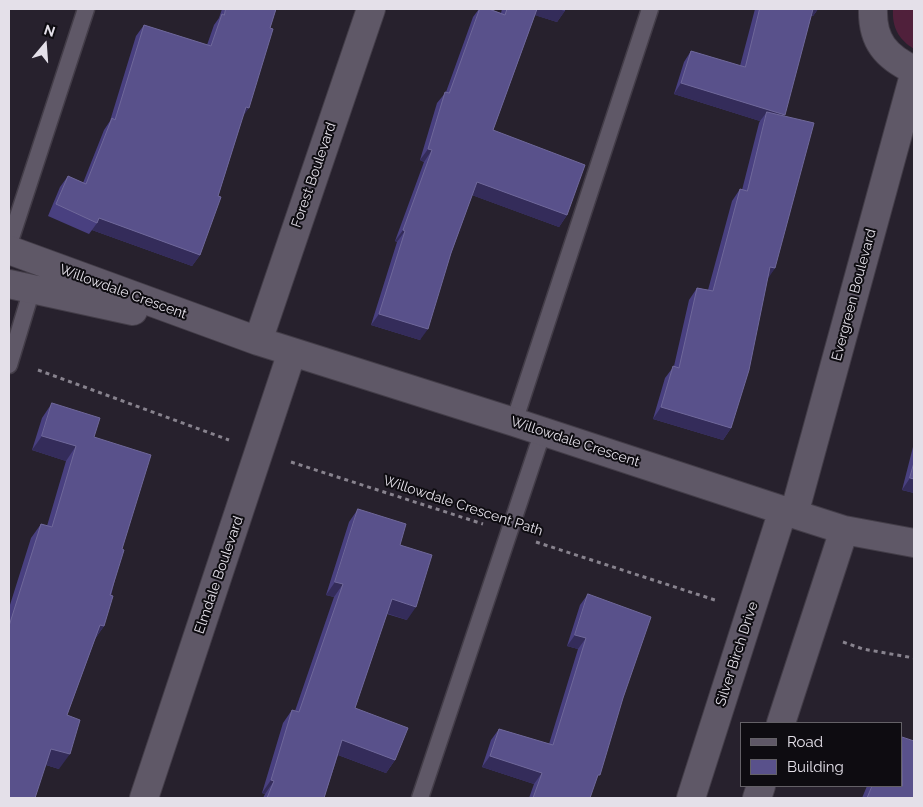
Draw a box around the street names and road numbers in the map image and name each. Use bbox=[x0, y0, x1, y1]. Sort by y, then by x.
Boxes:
street label: Forest Boulevard bbox=[288, 120, 340, 230]
street label: Evergreen Boulevard bbox=[828, 227, 880, 363]
street label: Willowdale Crescent bbox=[57, 261, 189, 323]
street label: Willowdale Crescent bbox=[509, 413, 641, 471]
street label: Willowdale Crescent Path bbox=[381, 472, 545, 540]
street label: Elmdale Boulevard bbox=[191, 514, 247, 636]
street label: Silver Birch Drive bbox=[712, 600, 762, 708]

